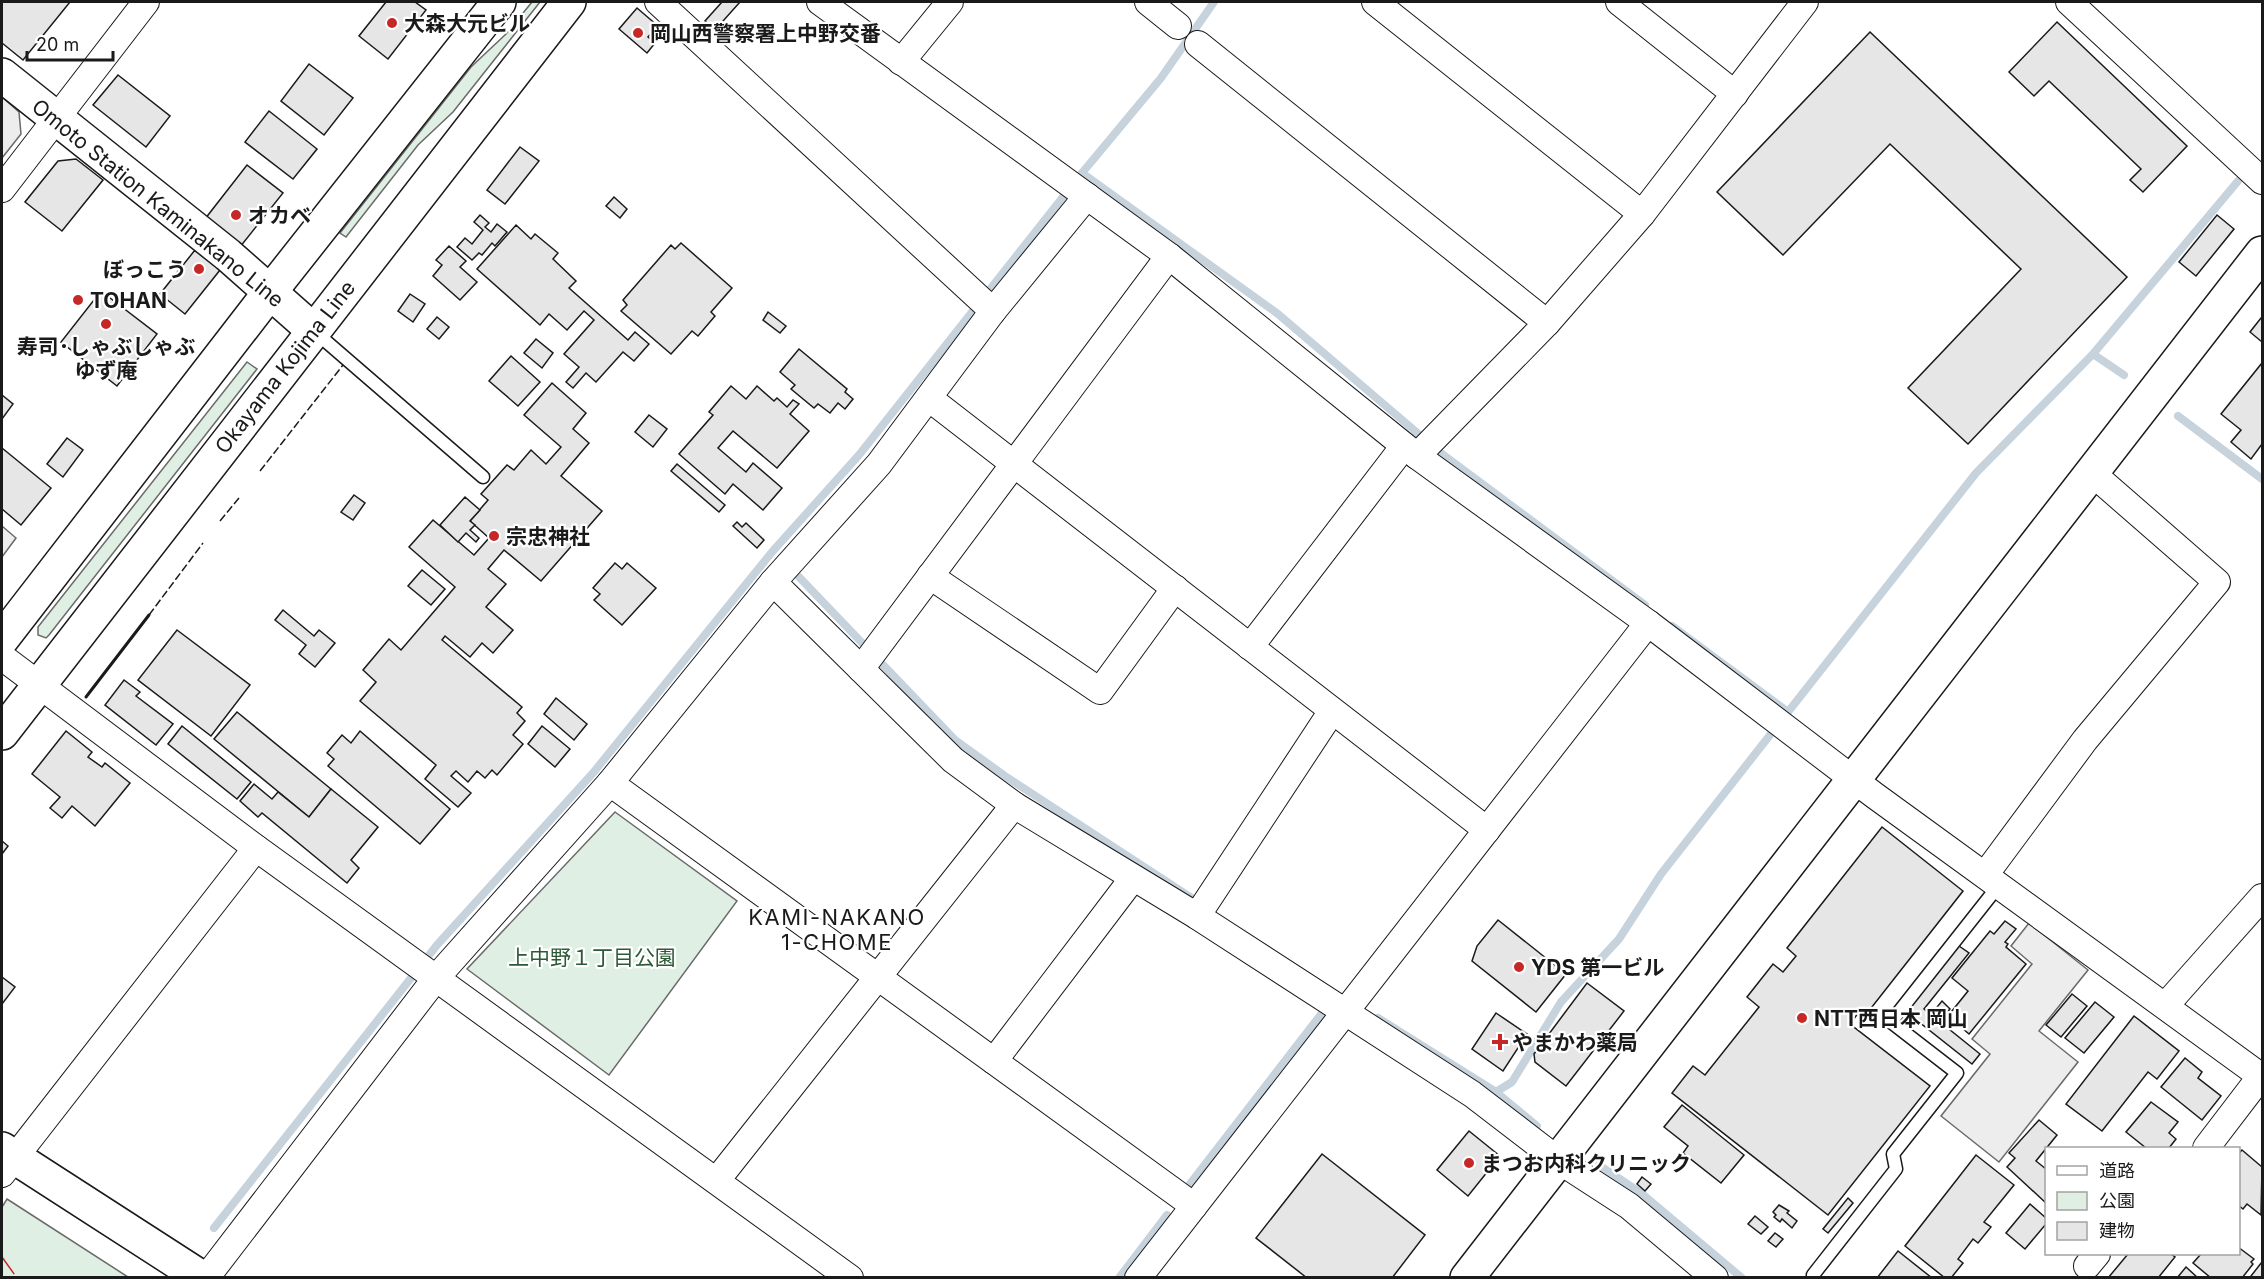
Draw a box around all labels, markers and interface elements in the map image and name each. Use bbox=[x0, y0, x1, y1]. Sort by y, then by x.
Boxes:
place label: 大森大元ビル bbox=[404, 11, 530, 36]
marker: 大森大元ビル bbox=[385, 16, 399, 30]
place label: 岡山西警察署上中野交番 bbox=[650, 21, 881, 46]
scale bar bbox=[27, 24, 112, 62]
marker: 岡山西警察署上中野交番 bbox=[631, 26, 645, 40]
text: 20 m bbox=[36, 34, 79, 55]
street label: Omoto Station Kaminakano Line bbox=[27, 94, 289, 312]
place label: オカベ bbox=[248, 203, 311, 228]
marker: オカベ bbox=[229, 208, 243, 222]
place label: ぼっこう bbox=[103, 257, 187, 282]
marker: ぼっこう bbox=[192, 262, 206, 276]
street label: Okayama Kojima Line bbox=[210, 276, 360, 458]
place label: TOHAN bbox=[90, 288, 167, 313]
marker: TOHAN bbox=[71, 293, 85, 307]
marker: 寿司･しゃぶしゃぶ ゆず庵 bbox=[99, 317, 113, 331]
place label: 寿司･しゃぶしゃぶ ゆず庵 bbox=[17, 334, 195, 383]
place label: 宗忠神社 bbox=[506, 524, 590, 549]
marker: 宗忠神社 bbox=[487, 529, 501, 543]
district label: KAMI-NAKANO 1-CHOME bbox=[748, 904, 926, 955]
park label: 上中野１丁目公園 bbox=[508, 945, 676, 970]
place label: YDS 第一ビル bbox=[1531, 955, 1664, 980]
marker: YDS 第一ビル bbox=[1512, 960, 1526, 974]
place label: NTT西日本 岡山 bbox=[1814, 1006, 1968, 1031]
marker: NTT西日本 岡山 bbox=[1795, 1011, 1809, 1025]
place label: やまかわ薬局 bbox=[1512, 1030, 1638, 1055]
marker: やまかわ薬局 bbox=[1493, 1035, 1507, 1049]
legend bbox=[2045, 1147, 2240, 1255]
place label: まつお内科クリニック bbox=[1481, 1151, 1691, 1176]
marker: まつお内科クリニック bbox=[1462, 1156, 1476, 1170]
text: 道路 bbox=[2099, 1160, 2135, 1181]
text: 公園 bbox=[2099, 1190, 2135, 1211]
text: 建物 bbox=[2099, 1220, 2135, 1241]

